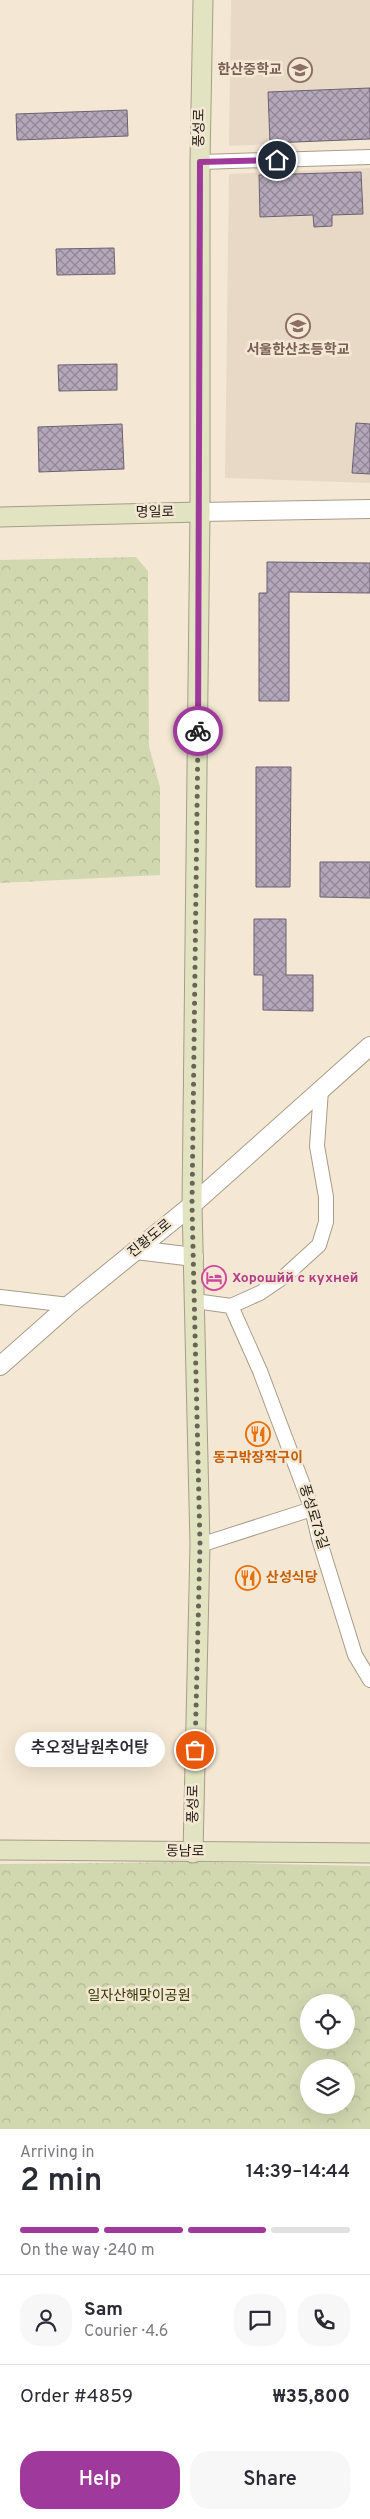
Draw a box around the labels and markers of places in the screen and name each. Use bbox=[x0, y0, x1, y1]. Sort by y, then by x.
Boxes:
school or university icon: 한산중학교 bbox=[287, 57, 313, 83]
place label: 한산중학교 bbox=[218, 61, 282, 79]
pin bbox=[256, 139, 298, 181]
school or university icon: 서울한산초등학교 bbox=[285, 313, 311, 339]
place label: 서울한산초등학교 bbox=[246, 341, 350, 359]
hotel icon: Хорошйй с кухней bbox=[201, 1265, 227, 1291]
place label: Хорошйй с кухней bbox=[232, 1270, 358, 1287]
restaurant icon: 동구밖장작구이 bbox=[245, 1421, 271, 1447]
place label: 동구밖장작구이 bbox=[213, 1450, 303, 1467]
restaurant icon: 산성식당 bbox=[235, 1565, 261, 1591]
place label: 산성식당 bbox=[266, 1570, 318, 1587]
pin bbox=[174, 1729, 216, 1771]
callout: 추오정남원추어탕 bbox=[15, 1732, 165, 1768]

